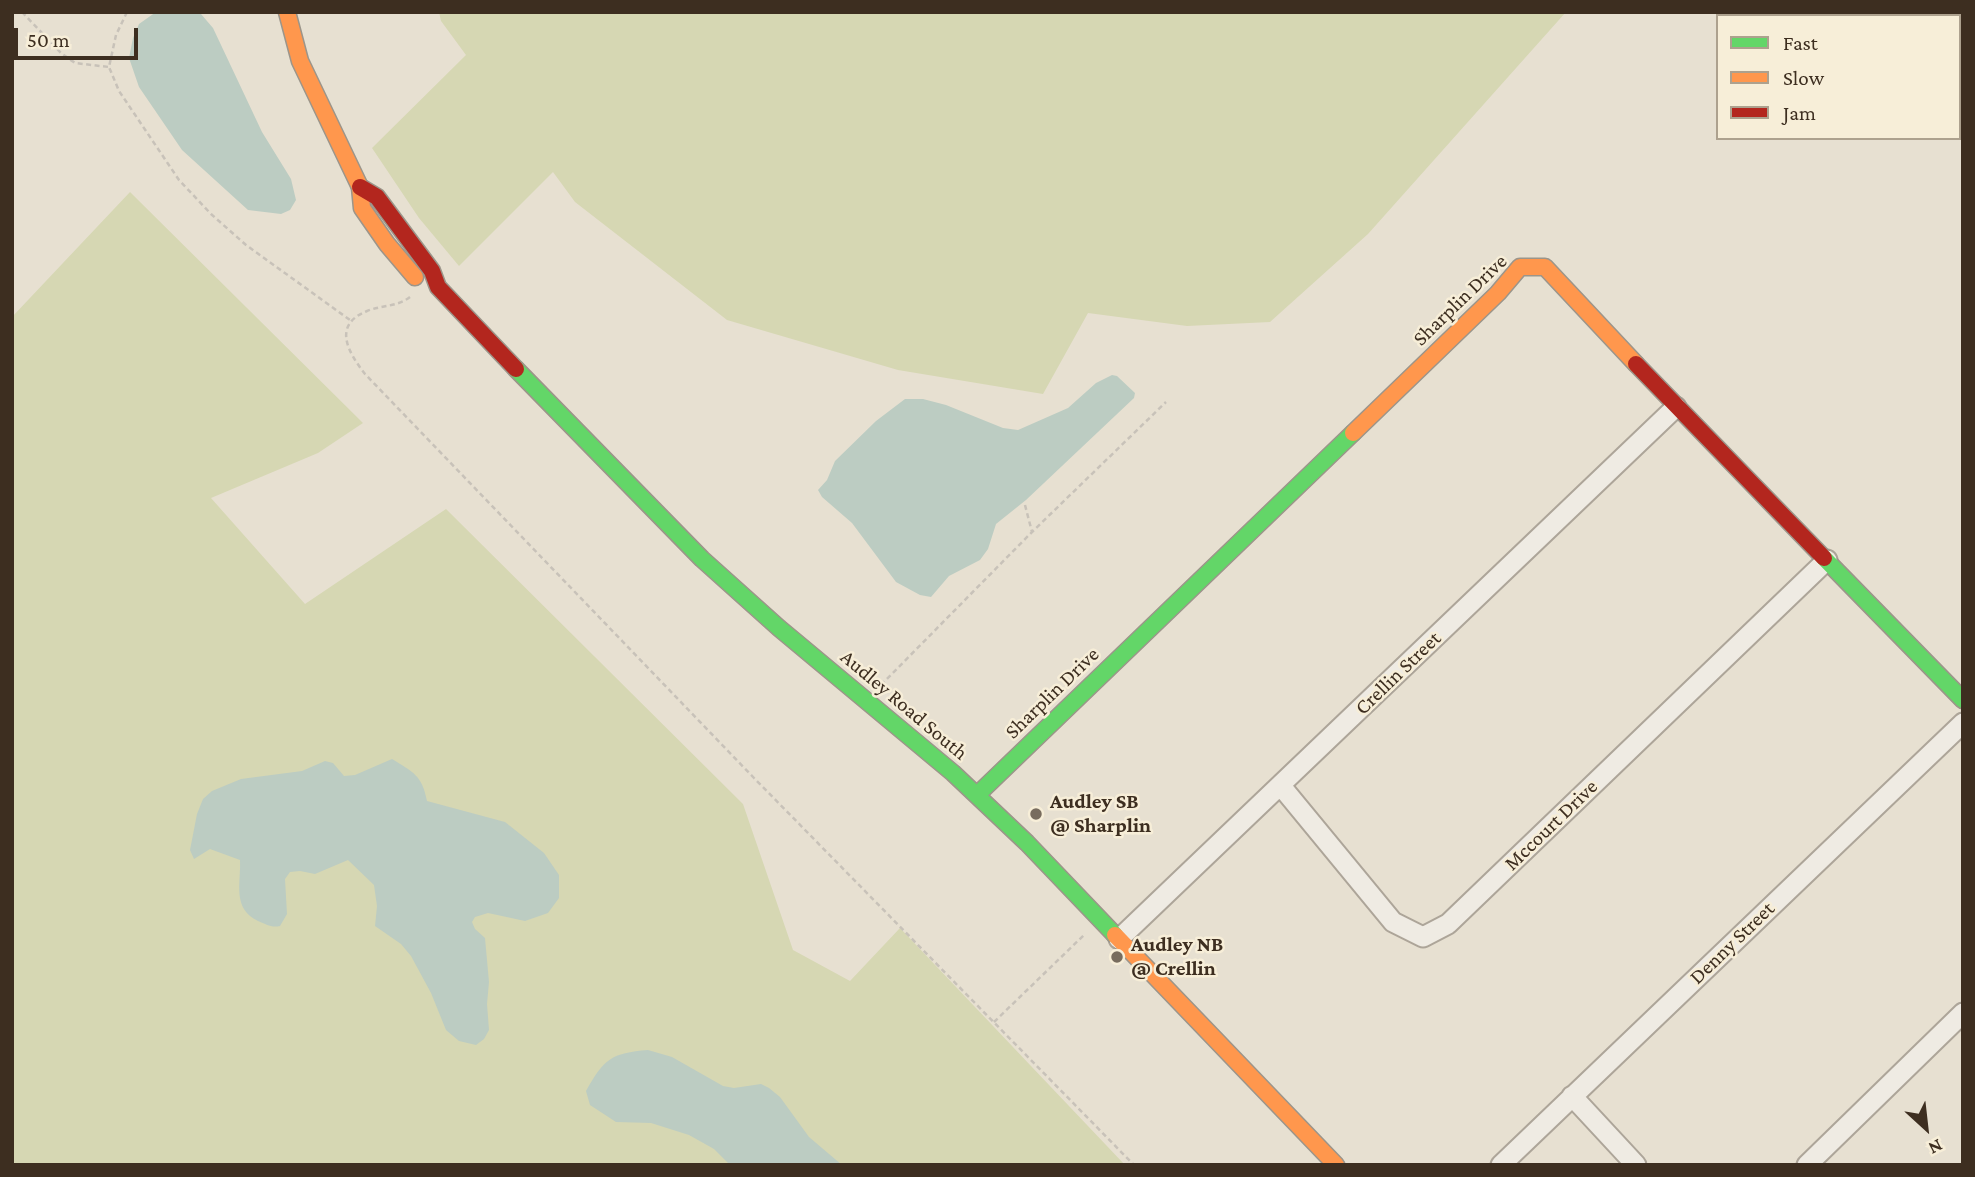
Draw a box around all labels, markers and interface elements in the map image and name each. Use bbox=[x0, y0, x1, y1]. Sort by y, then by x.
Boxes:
scale bar bbox=[18, 14, 142, 58]
legend bbox=[1716, 14, 1961, 140]
text: 50 m bbox=[27, 28, 70, 52]
text: Fast bbox=[1783, 31, 1818, 55]
text: Slow bbox=[1783, 66, 1824, 90]
text: Jam bbox=[1783, 101, 1816, 125]
street label: Sharplin Drive bbox=[1408, 249, 1512, 351]
street label: Crellin Street bbox=[1350, 626, 1446, 720]
street label: Sharplin Drive bbox=[1000, 642, 1104, 744]
street label: Audley Road South bbox=[835, 644, 973, 766]
street label: Mccourt Drive bbox=[1499, 774, 1603, 876]
place label: Audley SB @ Sharplin bbox=[1050, 789, 1151, 839]
marker: Audley SB @ Sharplin bbox=[1028, 806, 1044, 822]
street label: Denny Street bbox=[1684, 896, 1780, 990]
place label: Audley NB @ Crellin bbox=[1131, 932, 1223, 982]
marker: Audley NB @ Crellin bbox=[1109, 949, 1125, 965]
north arrow bbox=[1891, 1093, 1961, 1163]
text: N bbox=[1925, 1135, 1946, 1159]

